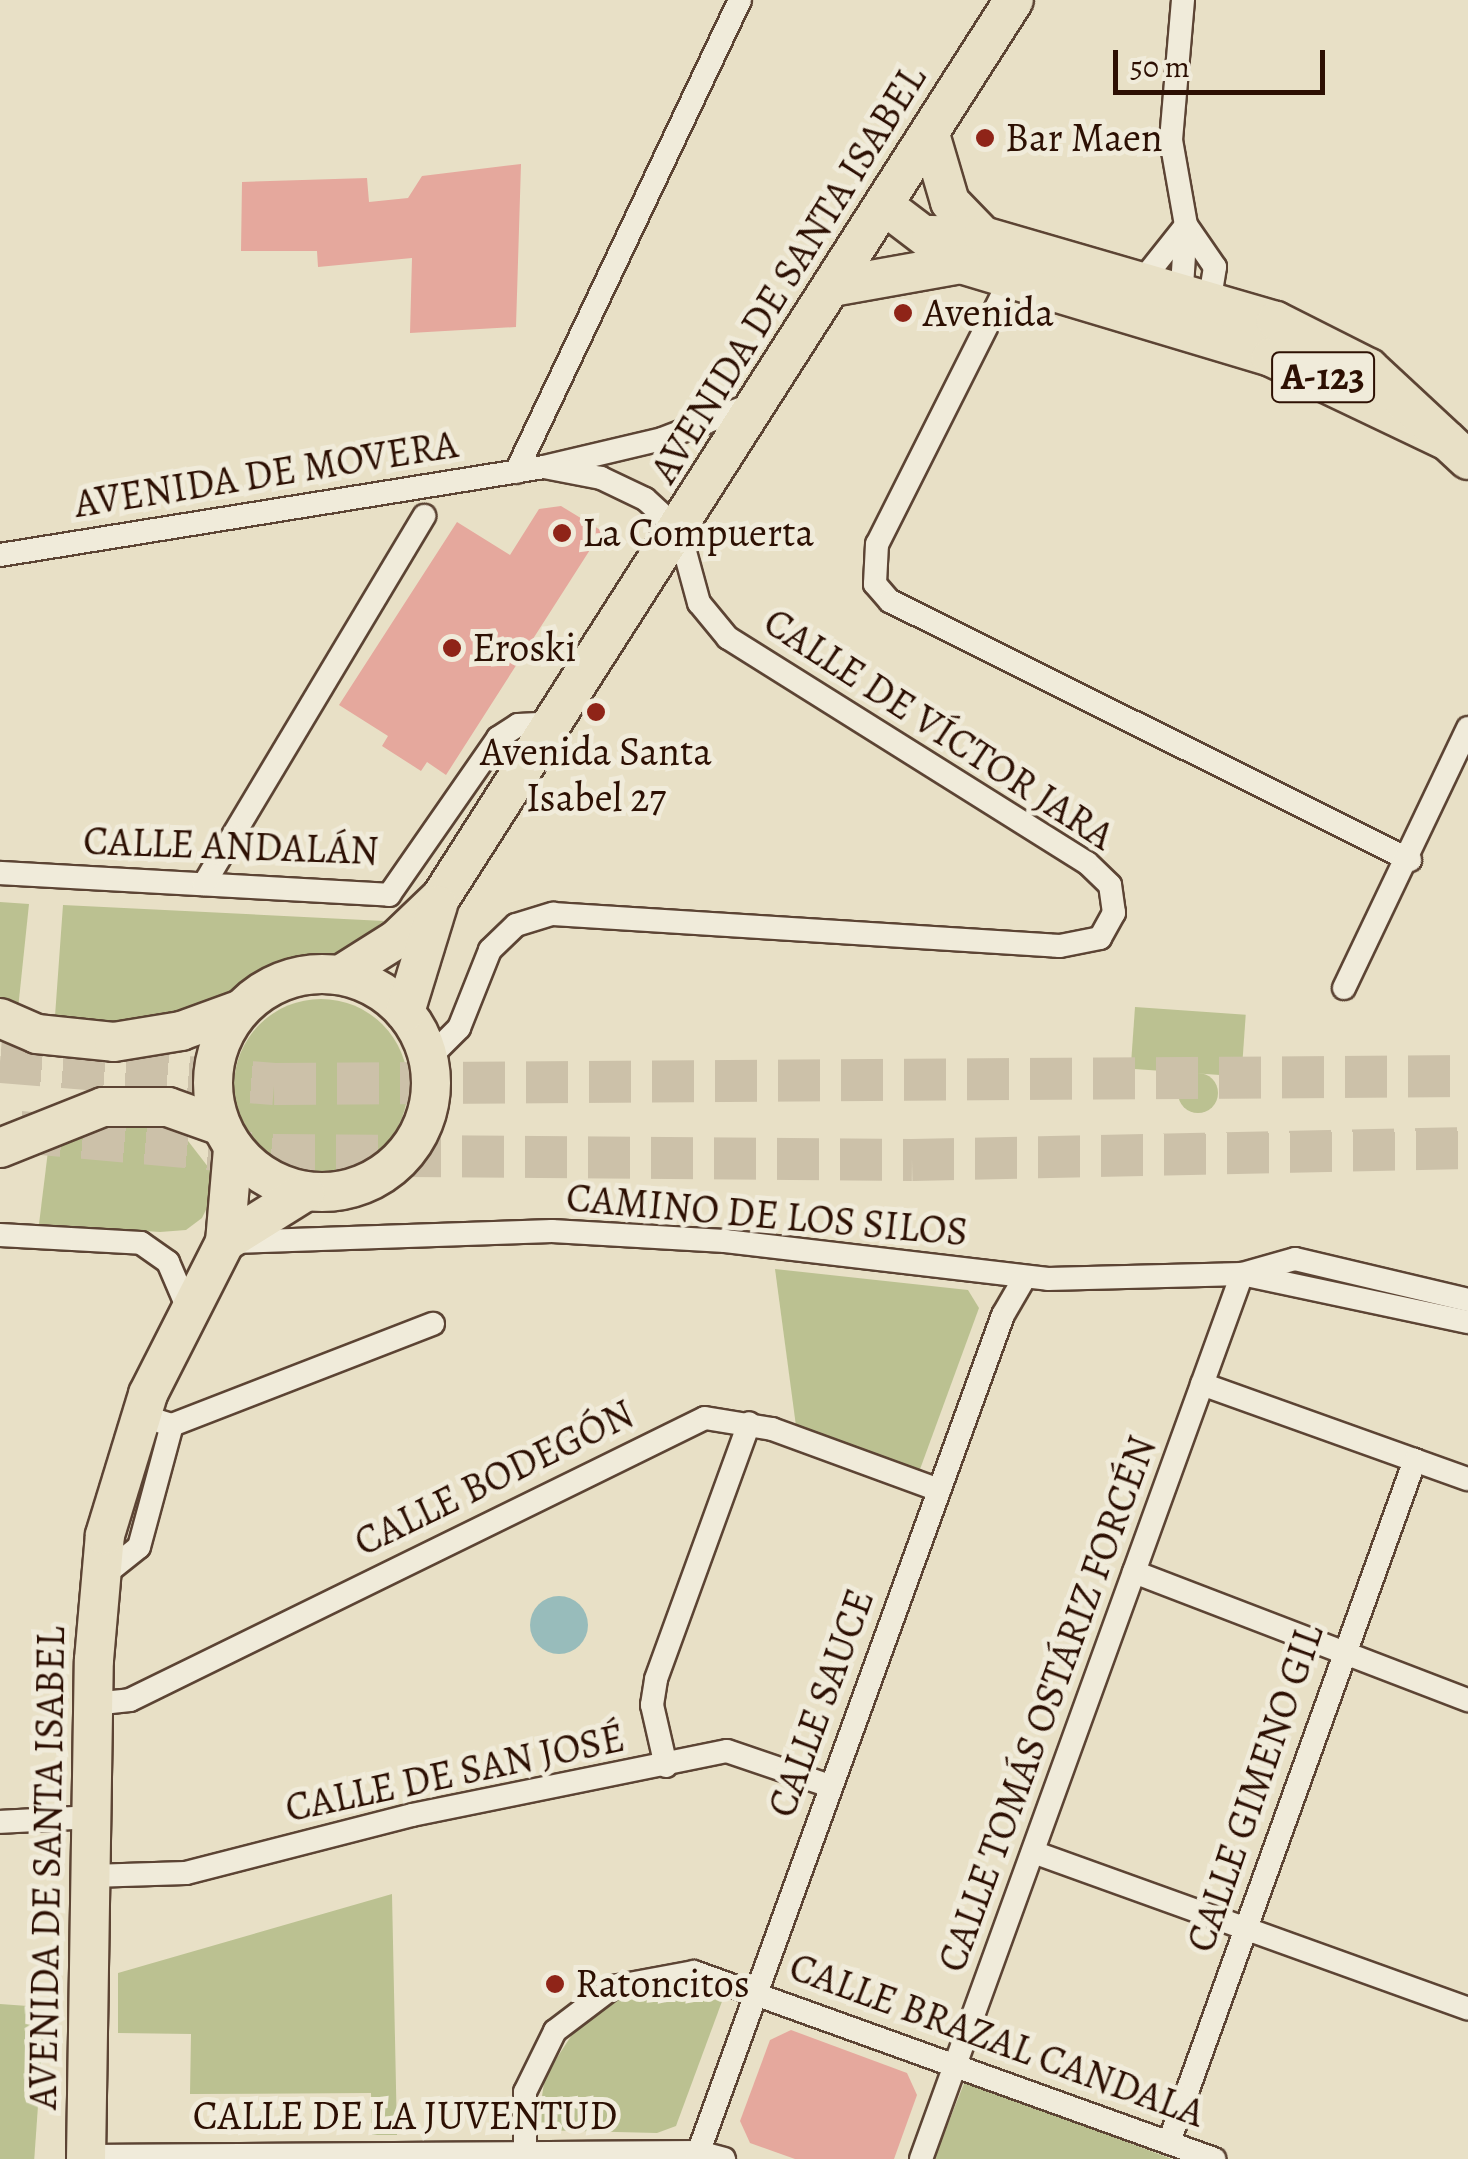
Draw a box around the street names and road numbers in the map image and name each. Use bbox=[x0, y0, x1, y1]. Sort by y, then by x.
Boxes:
street label: AVENIDA DE SANTA ISABEL bbox=[640, 56, 936, 492]
road number: A-123 bbox=[1270, 344, 1376, 410]
street label: AVENIDA DE MOVERA bbox=[71, 420, 461, 528]
street label: CALLE DE VÍCTOR JARA bbox=[755, 598, 1123, 860]
street label: CALLE ANDALÁN bbox=[82, 817, 380, 875]
street label: CAMINO DE LOS SILOS bbox=[564, 1174, 970, 1256]
street label: CALLE BODEGÓN bbox=[347, 1390, 641, 1566]
street label: CALLE TOMÁS OSTÁRIZ FORCÉN bbox=[928, 1430, 1166, 1978]
street label: CALLE SAUCE bbox=[758, 1582, 884, 1824]
street label: CALLE GIMENO GIL bbox=[1176, 1618, 1334, 1958]
street label: AVENIDA DE SANTA ISABEL bbox=[19, 1626, 75, 2110]
street label: CALLE DE SAN JOSÉ bbox=[281, 1714, 629, 1832]
street label: CALLE BRAZAL CANDALA bbox=[783, 1943, 1211, 2137]
street label: CALLE DE LA JUVENTUD bbox=[193, 2092, 617, 2140]

